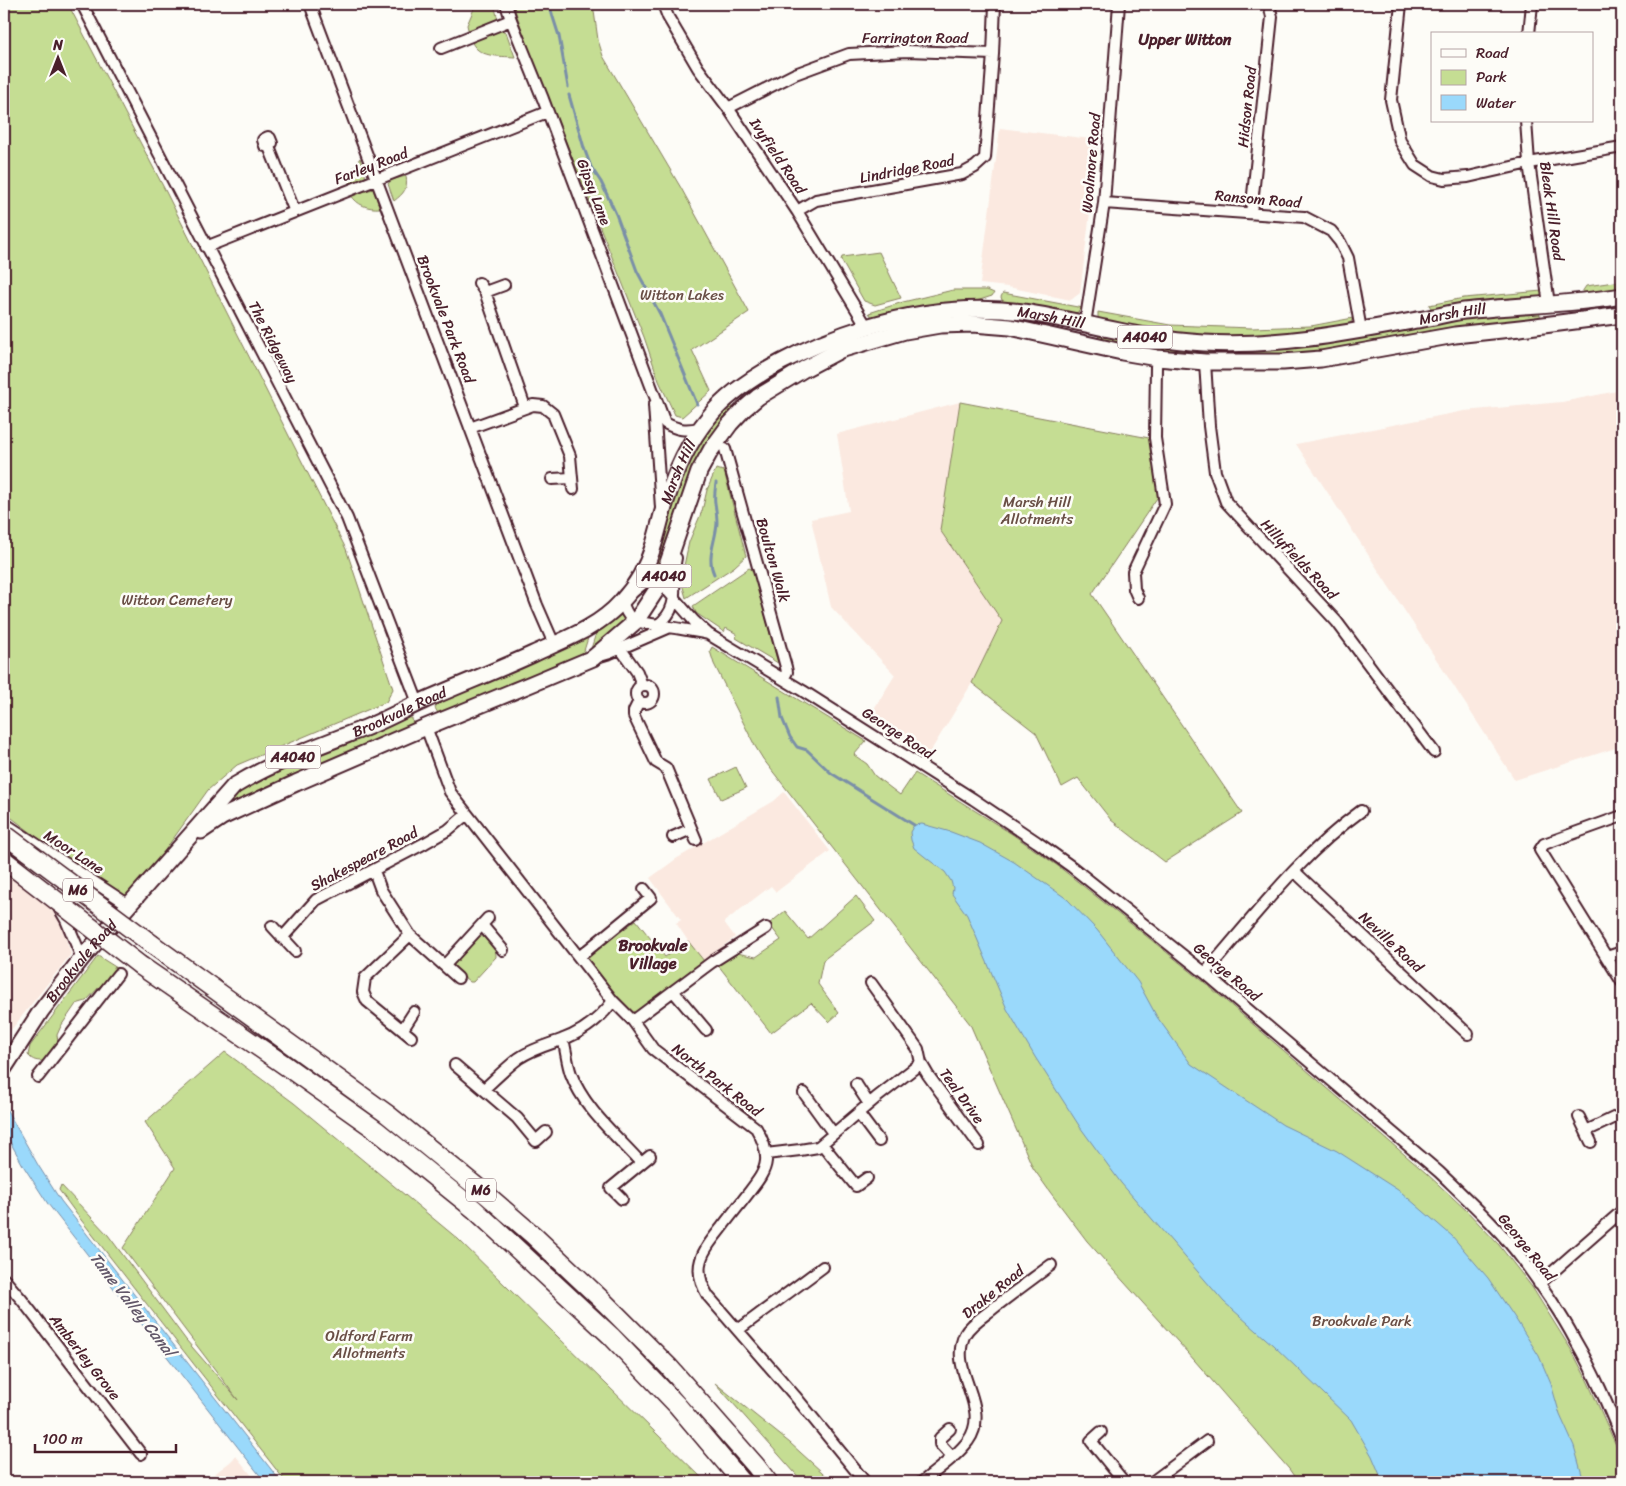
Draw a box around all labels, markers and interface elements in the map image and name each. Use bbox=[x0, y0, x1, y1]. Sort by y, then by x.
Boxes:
street label: Farrington Road bbox=[862, 25, 969, 51]
district label: Upper Witton bbox=[1139, 25, 1232, 54]
north arrow bbox=[32, 32, 82, 82]
legend bbox=[1431, 32, 1594, 122]
text: N bbox=[52, 33, 63, 58]
text: Road bbox=[1476, 40, 1509, 66]
street label: Hidson Road bbox=[1230, 64, 1264, 149]
text: Park bbox=[1476, 64, 1507, 90]
text: Water bbox=[1476, 90, 1516, 116]
street label: Woolmore Road bbox=[1074, 111, 1108, 214]
street label: Ivyfield Road bbox=[742, 112, 814, 201]
street label: Farley Road bbox=[330, 140, 413, 192]
street label: Lindridge Road bbox=[857, 147, 958, 191]
street label: Gipsy Lane bbox=[569, 155, 619, 229]
street label: Bleak Hill Road bbox=[1532, 160, 1572, 263]
street label: Ransom Road bbox=[1214, 182, 1303, 216]
street label: Brookvale Park Road bbox=[410, 251, 483, 388]
park label: Witton Lakes bbox=[640, 282, 725, 308]
street label: The Ridgeway bbox=[241, 296, 305, 388]
street label: Marsh Hill bbox=[1417, 296, 1488, 333]
street label: Marsh Hill bbox=[1016, 298, 1088, 336]
road number: A4040 bbox=[1118, 326, 1172, 348]
street label: Marsh Hill bbox=[653, 434, 704, 508]
park label: Marsh Hill Allotments bbox=[1000, 489, 1073, 532]
street label: Hillyfields Road bbox=[1254, 512, 1345, 607]
street label: Boulton Walk bbox=[749, 515, 797, 605]
road number: A4040 bbox=[636, 564, 692, 588]
park label: Witton Cemetery bbox=[121, 587, 233, 613]
street label: Brookvale Road bbox=[349, 679, 452, 745]
street label: George Road bbox=[857, 700, 940, 767]
road number: A4040 bbox=[266, 746, 320, 769]
street label: Shakespeare Road bbox=[305, 819, 424, 898]
street label: Moor Lane bbox=[38, 823, 110, 882]
road number: M6 bbox=[63, 878, 93, 902]
street label: Neville Road bbox=[1352, 905, 1430, 980]
street label: Brookvale Road bbox=[39, 913, 124, 1008]
district label: Brookvale Village bbox=[618, 931, 689, 978]
street label: George Road bbox=[1187, 936, 1267, 1009]
street label: North Park Road bbox=[666, 1036, 769, 1124]
street label: Teal Drive bbox=[933, 1062, 992, 1130]
road number: M6 bbox=[466, 1178, 496, 1202]
street label: George Road bbox=[1491, 1207, 1563, 1288]
water label: Tame Valley Canal bbox=[82, 1245, 185, 1366]
street label: Drake Road bbox=[956, 1258, 1031, 1325]
street label: Amberley Grove bbox=[42, 1307, 128, 1406]
park label: Brookvale Park bbox=[1312, 1308, 1412, 1334]
park label: Oldford Farm Allotments bbox=[325, 1323, 413, 1366]
scale bar bbox=[35, 1421, 176, 1453]
text: 100 m bbox=[42, 1426, 83, 1452]

